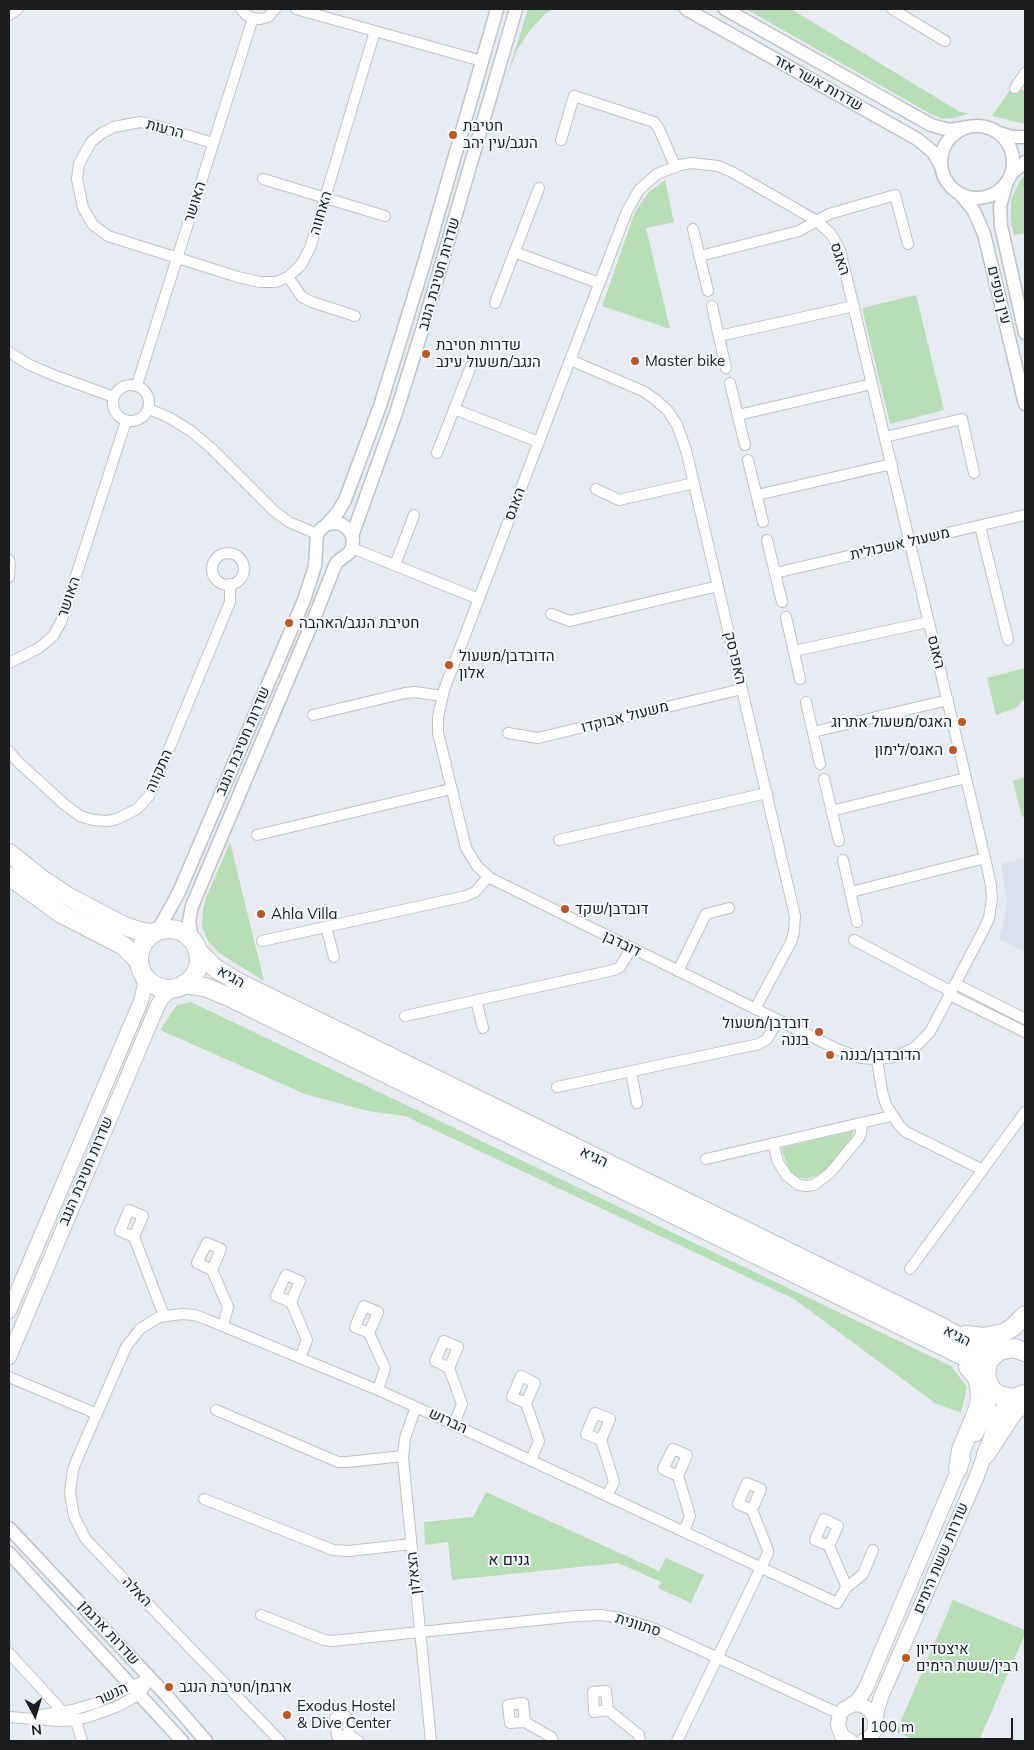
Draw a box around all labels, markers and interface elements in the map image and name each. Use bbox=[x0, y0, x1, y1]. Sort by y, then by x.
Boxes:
street label: שדרות אשר אזר bbox=[770, 51, 866, 115]
street label: הרעות bbox=[144, 115, 186, 143]
place label: חטיבת הנגב/עין יהב bbox=[463, 117, 538, 152]
marker: חטיבת הנגב/עין יהב bbox=[447, 129, 459, 141]
street label: האושר bbox=[180, 179, 210, 225]
street label: האחווה bbox=[306, 189, 336, 237]
street label: שדרות חטיבת הנגב bbox=[414, 215, 464, 333]
street label: האגס bbox=[826, 240, 854, 278]
street label: עין נטפים bbox=[983, 264, 1015, 326]
place label: שדרות חטיבת הנגב/משעול עינב bbox=[436, 336, 541, 371]
marker: שדרות חטיבת הנגב/משעול עינב bbox=[420, 348, 432, 360]
place label: Master bike bbox=[645, 352, 725, 370]
marker: Master bike bbox=[629, 355, 641, 367]
street label: האגס bbox=[501, 485, 529, 523]
street label: משעול אשכולית bbox=[848, 524, 952, 564]
street label: האושר bbox=[54, 574, 84, 620]
place label: חטיבת הנגב/האהבה bbox=[299, 614, 419, 632]
marker: חטיבת הנגב/האהבה bbox=[283, 617, 295, 629]
street label: האפרסק bbox=[720, 630, 750, 686]
street label: האגס bbox=[923, 633, 949, 671]
place label: הדובדבן/משעול אלון bbox=[459, 647, 555, 682]
marker: הדובדבן/משעול אלון bbox=[443, 659, 455, 671]
street label: שדרות חטיבת הנגב bbox=[212, 684, 274, 798]
street label: משעול אבוקדו bbox=[579, 697, 671, 737]
place label: האגס/משעול אתרוג bbox=[831, 713, 952, 731]
marker: האגס/משעול אתרוג bbox=[956, 716, 968, 728]
place label: האגס/לימון bbox=[874, 741, 943, 759]
marker: האגס/לימון bbox=[947, 744, 959, 756]
street label: התקווה bbox=[142, 747, 176, 795]
place label: דובדבן/שקד bbox=[575, 900, 649, 918]
marker: דובדבן/שקד bbox=[559, 903, 571, 915]
place label: Ahla Villa bbox=[271, 905, 337, 923]
marker: Ahla Villa bbox=[255, 908, 267, 920]
street label: דובדבן bbox=[600, 927, 644, 961]
street label: הגיא bbox=[214, 962, 248, 992]
place label: דובדבן/משעול בננה bbox=[722, 1014, 809, 1049]
marker: דובדבן/משעול בננה bbox=[813, 1026, 825, 1038]
place label: הדובדבן/בננה bbox=[840, 1046, 921, 1064]
marker: הדובדבן/בננה bbox=[824, 1049, 836, 1061]
street label: שדרות חטיבת הנגב bbox=[55, 1114, 117, 1228]
street label: הגיא bbox=[577, 1143, 611, 1171]
street label: הגיא bbox=[940, 1321, 974, 1351]
street label: הברוש bbox=[426, 1404, 470, 1438]
street label: שדרות ששת הימים bbox=[910, 1500, 972, 1616]
district label: גנים א bbox=[488, 1550, 530, 1570]
street label: הצאלון bbox=[403, 1551, 425, 1595]
street label: האלה bbox=[118, 1573, 156, 1611]
street label: שדרות ארגמן bbox=[75, 1597, 143, 1669]
street label: סתוונית bbox=[613, 1609, 663, 1641]
place label: איצטדיון רבין/ששת הימים bbox=[916, 1640, 1018, 1675]
marker: איצטדיון רבין/ששת הימים bbox=[900, 1652, 912, 1664]
place label: ארגמן/חטיבת הנגב bbox=[179, 1678, 292, 1696]
street label: הנשר bbox=[93, 1679, 131, 1709]
marker: ארגמן/חטיבת הנגב bbox=[163, 1681, 175, 1693]
north arrow bbox=[10, 1690, 60, 1740]
place label: Exodus Hostel & Dive Center bbox=[297, 1697, 396, 1732]
scale bar bbox=[864, 1708, 1015, 1740]
marker: Exodus Hostel & Dive Center bbox=[281, 1709, 293, 1721]
text: 100 m bbox=[870, 1717, 914, 1736]
text: N bbox=[30, 1720, 43, 1739]

